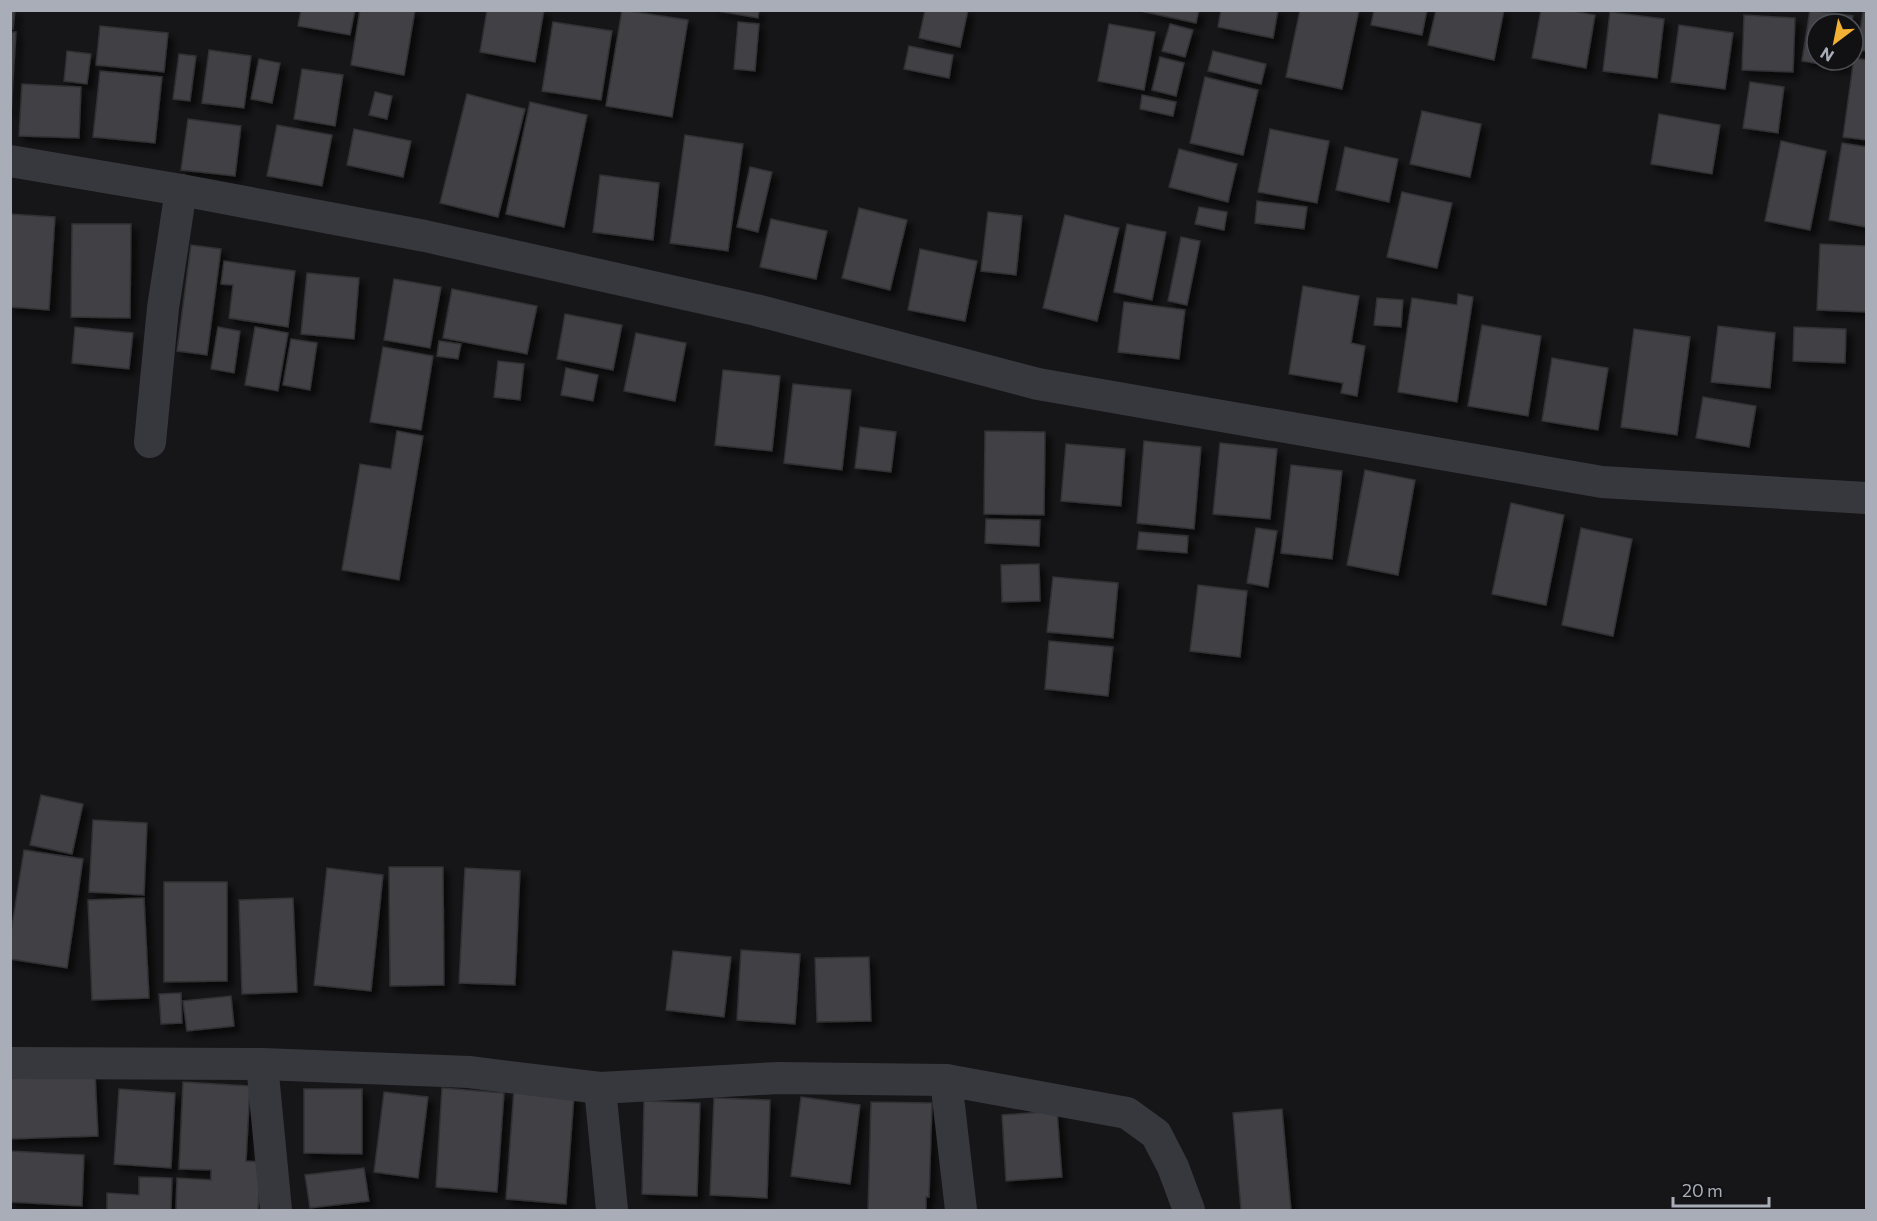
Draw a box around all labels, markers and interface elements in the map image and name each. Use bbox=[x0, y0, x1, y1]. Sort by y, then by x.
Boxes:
north arrow bbox=[1805, 12, 1865, 72]
text: N bbox=[1817, 44, 1837, 66]
scale bar bbox=[1673, 1170, 1769, 1208]
text: 20 m bbox=[1682, 1179, 1723, 1201]

